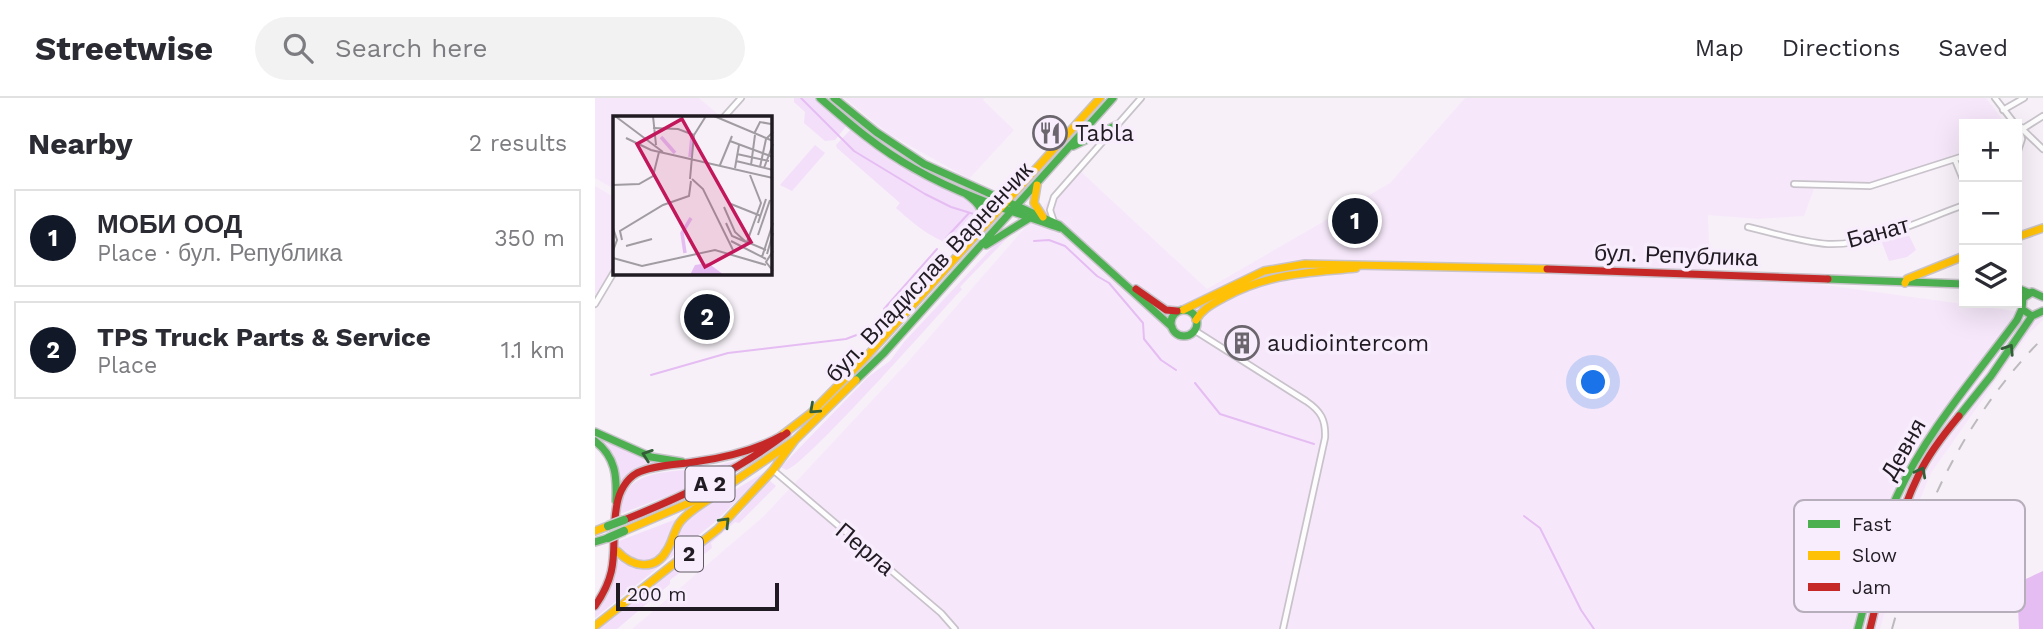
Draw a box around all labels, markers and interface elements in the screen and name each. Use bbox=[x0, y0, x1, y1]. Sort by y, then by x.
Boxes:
search box bbox=[255, 17, 745, 80]
text: Streetwise bbox=[35, 29, 213, 68]
icon: search bbox=[279, 29, 317, 67]
text: Search here bbox=[335, 33, 487, 63]
text: Map bbox=[1695, 34, 1744, 62]
text: Directions bbox=[1782, 34, 1900, 62]
text: Saved bbox=[1938, 34, 2008, 62]
restaurant icon: Tabla bbox=[1031, 114, 1069, 152]
inset map bbox=[613, 116, 772, 275]
map controls bbox=[1959, 119, 2022, 308]
button: + bbox=[1959, 119, 2022, 182]
place label: Tabla bbox=[1075, 120, 1134, 147]
text: Nearby bbox=[28, 126, 133, 161]
text: 2 results bbox=[469, 130, 567, 157]
street label: бул. Владислав Варненчик bbox=[820, 156, 1039, 388]
button: − bbox=[1959, 182, 2022, 245]
pin: 1 bbox=[1332, 195, 1378, 247]
text: МОБИ ООД bbox=[97, 209, 242, 239]
street label: Банат bbox=[1844, 211, 1913, 254]
text: 1 bbox=[48, 225, 58, 252]
text: 350 m bbox=[494, 225, 565, 252]
street label: бул. Република bbox=[1593, 239, 1759, 272]
text: Place · бул. Република bbox=[97, 240, 342, 267]
button: layers bbox=[1959, 245, 2022, 308]
pin: 2 bbox=[684, 291, 730, 343]
text: TPS Truck Parts & Service bbox=[97, 322, 431, 352]
building icon: audiointercom bbox=[1223, 324, 1261, 362]
place label: audiointercom bbox=[1267, 330, 1429, 357]
text: 2 bbox=[46, 337, 60, 364]
text: 1.1 km bbox=[501, 337, 565, 364]
one-way arrow bbox=[2001, 344, 2013, 357]
text: Place bbox=[97, 352, 157, 379]
your location bbox=[1576, 365, 1610, 399]
one-way arrow bbox=[809, 401, 822, 414]
street label: Девня bbox=[1875, 414, 1932, 484]
one-way arrow bbox=[641, 449, 653, 463]
road number: A 2 bbox=[685, 466, 735, 502]
one-way arrow bbox=[1913, 466, 1926, 479]
legend bbox=[1794, 500, 2025, 612]
text: Fast bbox=[1852, 513, 1891, 536]
one-way arrow bbox=[716, 517, 729, 530]
street label: Перла bbox=[830, 517, 899, 582]
road number: 2 bbox=[675, 536, 703, 572]
text: Slow bbox=[1852, 544, 1897, 567]
text: Jam bbox=[1852, 576, 1891, 599]
scale bar bbox=[616, 580, 779, 612]
text: 200 m bbox=[627, 583, 686, 606]

